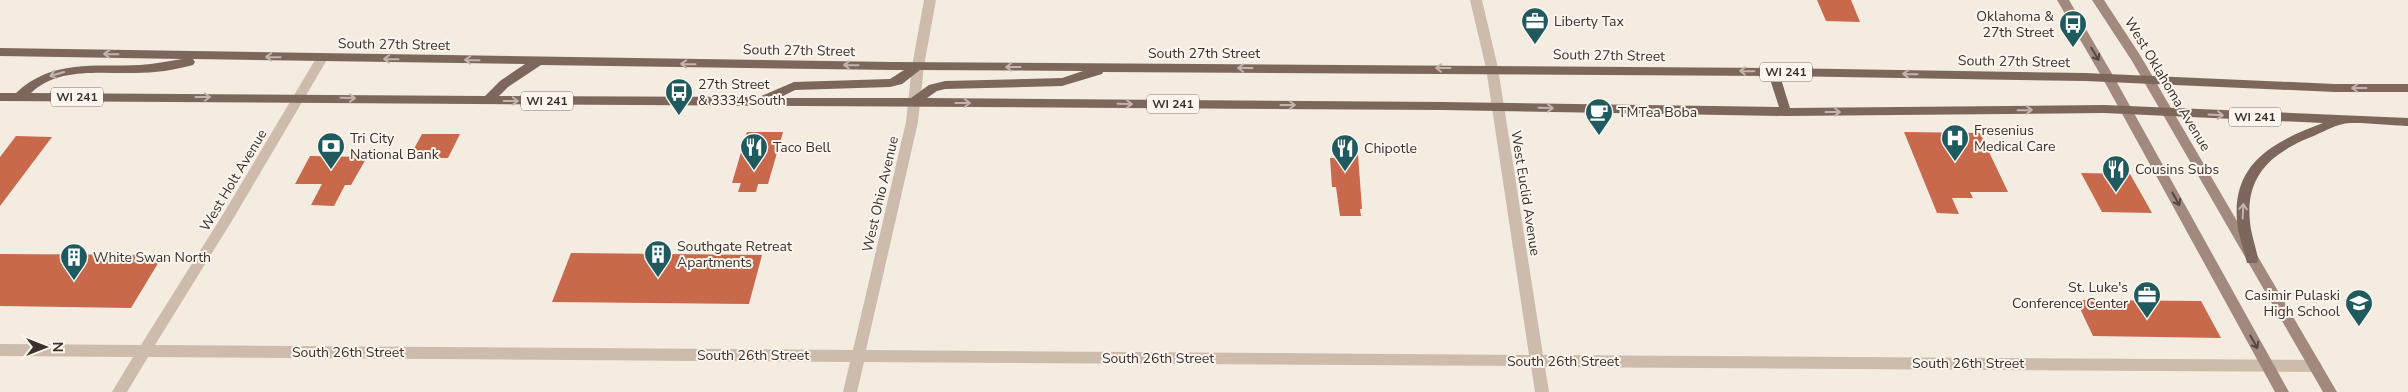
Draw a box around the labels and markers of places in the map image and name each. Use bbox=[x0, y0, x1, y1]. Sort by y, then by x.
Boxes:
office icon: Liberty Tax bbox=[1520, 6, 1550, 45]
place label: Oklahoma & 27th Street bbox=[1976, 7, 2054, 42]
bus stop icon: Oklahoma & 27th Street bbox=[2058, 9, 2088, 48]
place label: Liberty Tax bbox=[1554, 12, 1624, 31]
place label: 27th Street & 3334 South bbox=[698, 75, 786, 110]
bus stop icon: 27th Street & 3334 South bbox=[664, 77, 694, 116]
cafe icon: TMTea Boba bbox=[1584, 97, 1614, 136]
place label: TMTea Boba bbox=[1618, 103, 1697, 122]
place label: Fresenius Medical Care bbox=[1974, 121, 2055, 156]
hospital icon: Fresenius Medical Care bbox=[1940, 123, 1970, 162]
place label: Tri City National Bank bbox=[350, 129, 440, 164]
bank icon: Tri City National Bank bbox=[316, 131, 346, 170]
restaurant icon: Taco Bell bbox=[739, 132, 769, 171]
restaurant icon: Chipotle bbox=[1330, 133, 1360, 172]
place label: Taco Bell bbox=[773, 138, 832, 157]
place label: Chipotle bbox=[1364, 139, 1417, 158]
restaurant icon: Cousins Subs bbox=[2101, 154, 2131, 193]
place label: Cousins Subs bbox=[2135, 160, 2219, 179]
place label: Southgate Retreat Apartments bbox=[677, 237, 792, 272]
building icon: Southgate Retreat Apartments bbox=[643, 239, 673, 278]
building icon: White Swan North bbox=[59, 242, 89, 281]
place label: White Swan North bbox=[93, 248, 211, 267]
place label: St. Luke's Conference Center bbox=[2012, 278, 2128, 313]
office icon: St. Luke's Conference Center bbox=[2132, 280, 2162, 319]
place label: Casimir Pulaski High School bbox=[2244, 286, 2341, 321]
school or university icon: Casimir Pulaski High School bbox=[2344, 288, 2374, 327]

